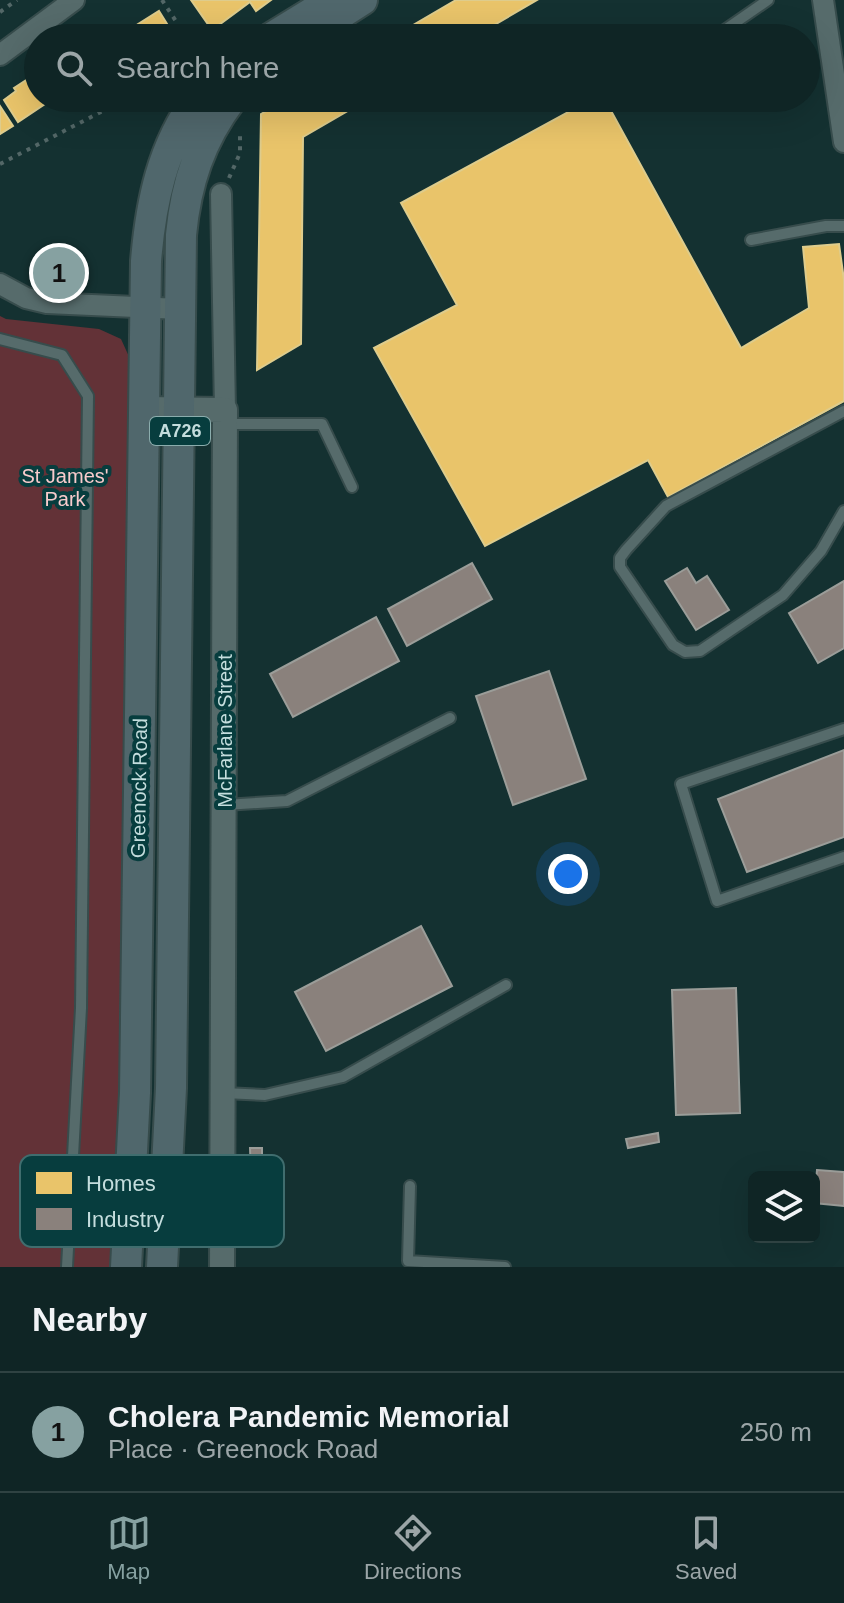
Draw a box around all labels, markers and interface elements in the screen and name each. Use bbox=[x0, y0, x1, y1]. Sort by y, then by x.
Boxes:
search box bbox=[24, 24, 820, 112]
icon: search bbox=[52, 46, 96, 90]
text: Search here bbox=[116, 51, 279, 84]
pin: 1 bbox=[33, 243, 85, 303]
road number: A726 bbox=[150, 417, 210, 445]
park label: St James' Park bbox=[21, 465, 109, 510]
street label: McFarlane Street bbox=[214, 654, 236, 808]
street label: Greenock Road bbox=[127, 718, 151, 858]
your location bbox=[548, 854, 588, 894]
legend bbox=[20, 1155, 284, 1247]
text: Homes bbox=[86, 1171, 156, 1196]
map controls bbox=[748, 1171, 820, 1243]
button: layers bbox=[748, 1171, 820, 1243]
text: Industry bbox=[86, 1207, 164, 1232]
text: Nearby bbox=[32, 1300, 147, 1338]
text: Cholera Pandemic Memorial bbox=[108, 1400, 510, 1433]
text: 1 bbox=[51, 1417, 65, 1447]
text: 250 m bbox=[740, 1417, 812, 1447]
text: Place · Greenock Road bbox=[108, 1434, 378, 1464]
tab: Map bbox=[107, 1511, 151, 1585]
tab: Directions bbox=[364, 1511, 462, 1585]
tab: Saved bbox=[675, 1511, 737, 1585]

